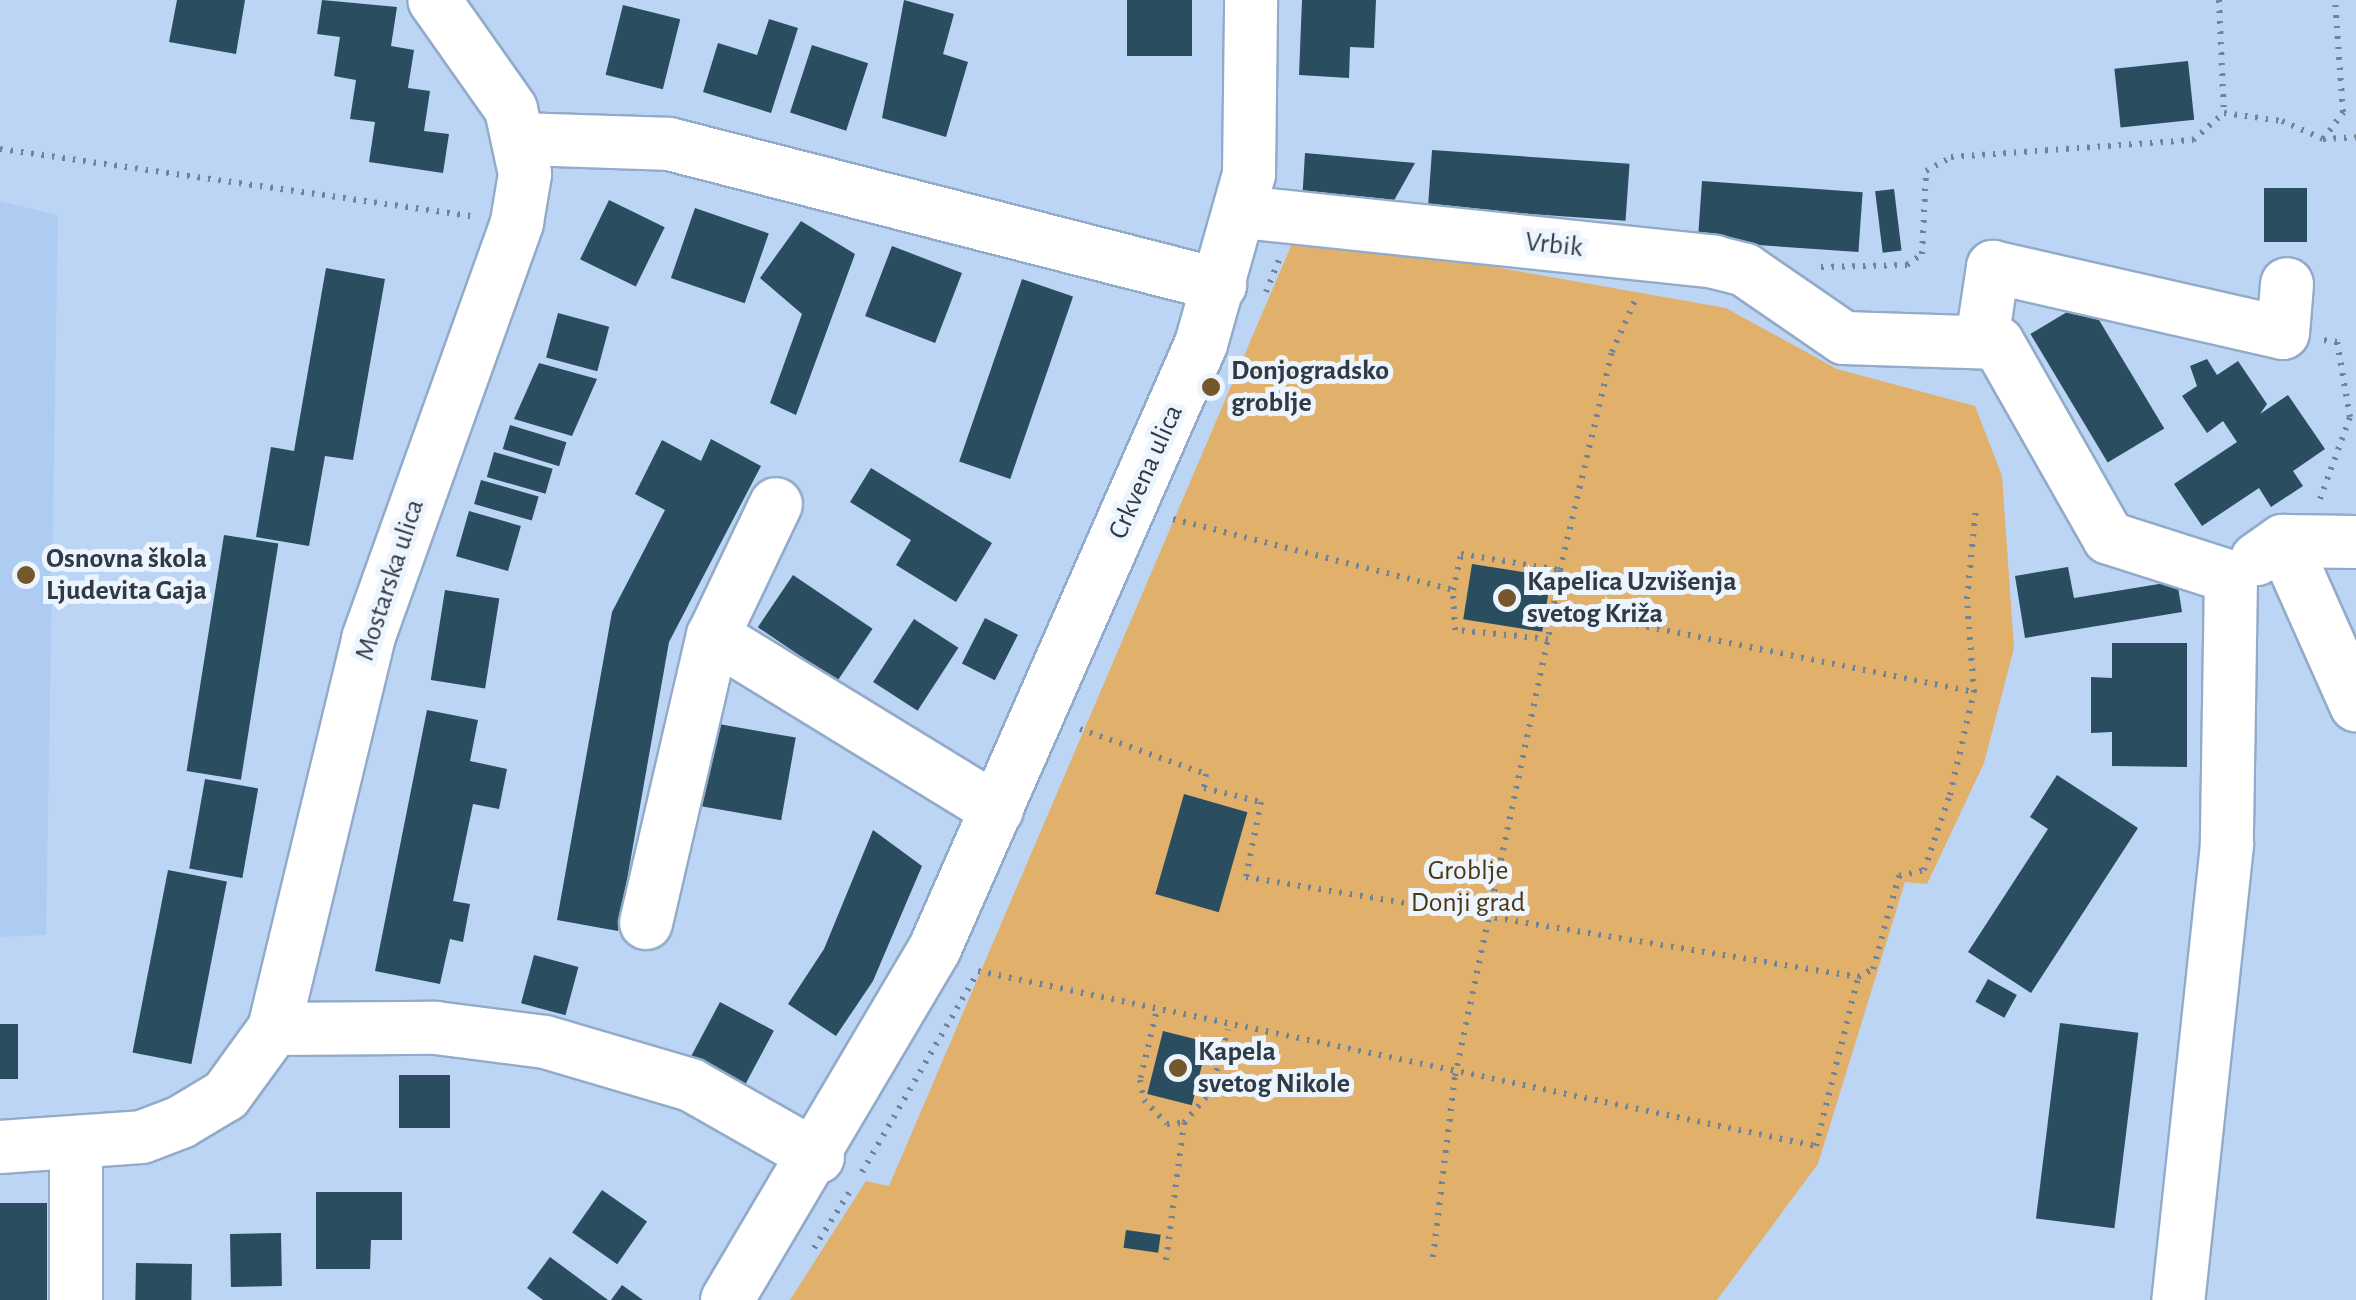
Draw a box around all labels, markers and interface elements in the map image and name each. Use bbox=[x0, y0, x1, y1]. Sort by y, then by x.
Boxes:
street label: Vrbik bbox=[1524, 225, 1584, 265]
place label: Donjogradsko groblje bbox=[1231, 354, 1389, 420]
marker: Donjogradsko groblje bbox=[1200, 376, 1222, 398]
street label: Crkvena ulica bbox=[1101, 400, 1191, 544]
street label: Mostarska ulica bbox=[348, 495, 432, 665]
place label: Osnovna škola Ljudevita Gaja bbox=[46, 542, 207, 608]
marker: Osnovna škola Ljudevita Gaja bbox=[15, 564, 37, 586]
place label: Kapelica Uzvišenja svetog Križa bbox=[1527, 565, 1737, 631]
marker: Kapelica Uzvišenja svetog Križa bbox=[1496, 587, 1518, 609]
park label: Groblje Donji grad bbox=[1411, 854, 1525, 920]
place label: Kapela svetog Nikole bbox=[1198, 1035, 1350, 1101]
marker: Kapela svetog Nikole bbox=[1167, 1057, 1189, 1079]

